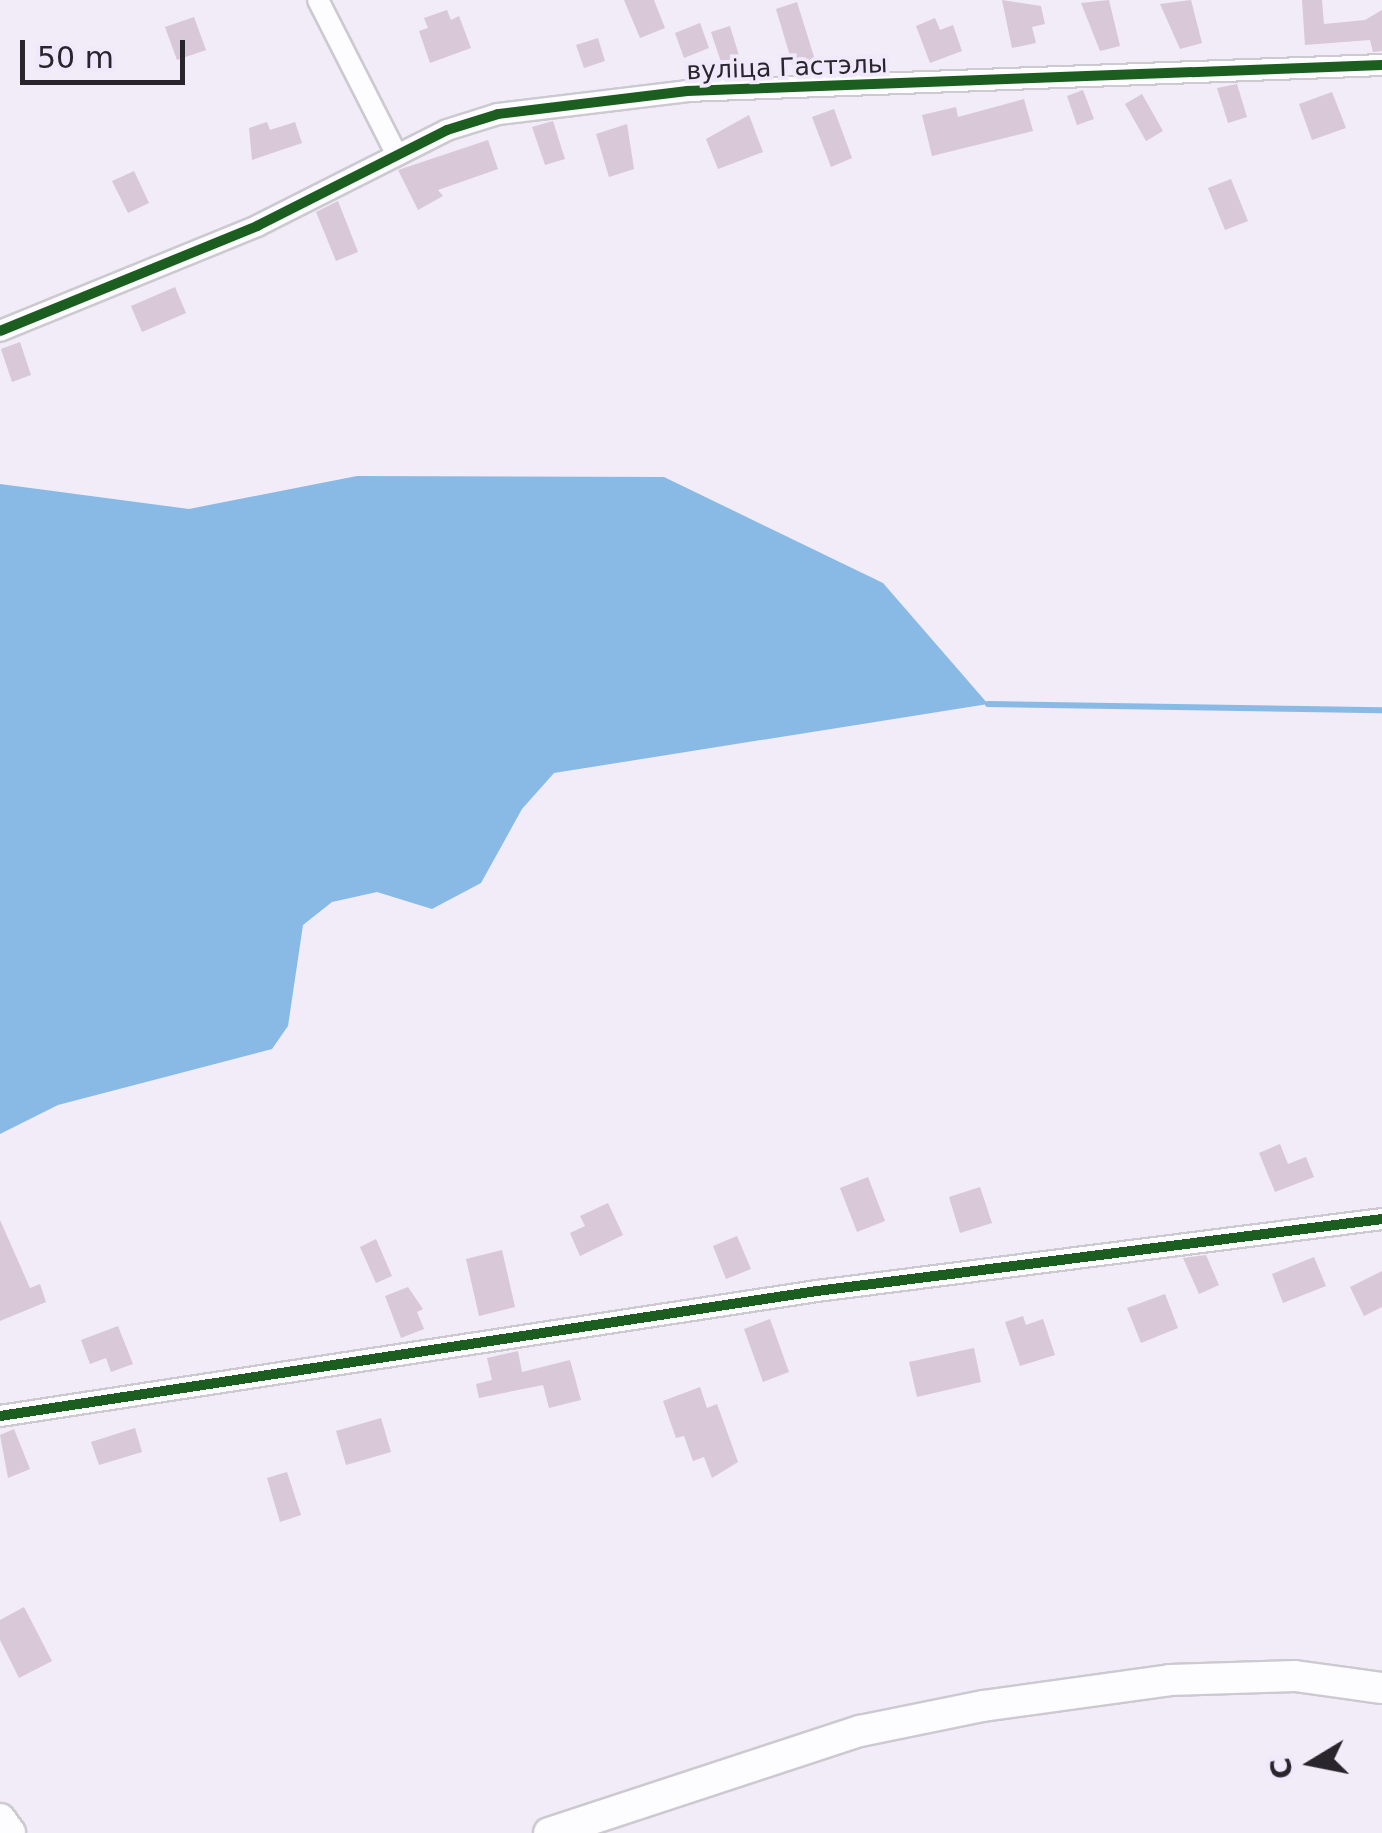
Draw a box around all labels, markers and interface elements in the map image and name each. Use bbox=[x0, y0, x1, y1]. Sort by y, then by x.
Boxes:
scale bar bbox=[25, 20, 190, 82]
text: 50 m bbox=[37, 40, 114, 75]
street label: вуліца Гастэлы bbox=[686, 50, 888, 86]
north arrow bbox=[1262, 1713, 1362, 1813]
text: С bbox=[1264, 1755, 1300, 1781]

